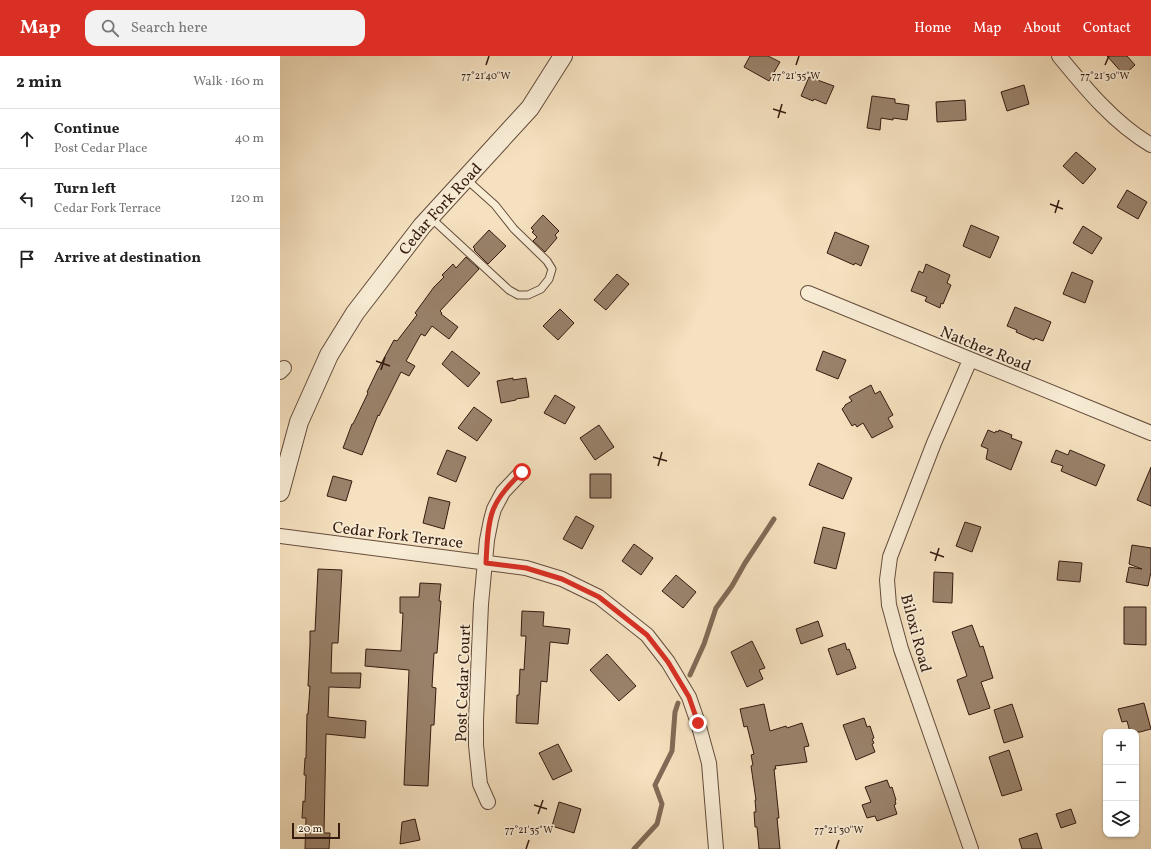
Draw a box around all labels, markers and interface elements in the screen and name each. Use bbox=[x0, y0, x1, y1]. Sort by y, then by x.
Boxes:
search box bbox=[85, 10, 365, 46]
text: Map bbox=[20, 15, 61, 41]
icon: search bbox=[99, 17, 121, 39]
text: Search here bbox=[131, 18, 208, 39]
text: Home bbox=[914, 19, 951, 38]
text: Map bbox=[973, 19, 1001, 38]
text: About bbox=[1023, 19, 1061, 38]
text: Contact bbox=[1083, 19, 1131, 38]
text: 77°21'40"W bbox=[461, 69, 511, 83]
text: 77°21'35"W bbox=[772, 69, 820, 83]
text: 77°21'30"W bbox=[1080, 69, 1130, 83]
text: 2 min bbox=[16, 71, 62, 94]
text: Walk · 160 m bbox=[193, 73, 264, 91]
text: Continue bbox=[54, 119, 119, 140]
icon: ahead bbox=[16, 128, 38, 150]
text: 40 m bbox=[235, 130, 264, 148]
text: Post Cedar Place bbox=[54, 140, 147, 158]
street label: Cedar Fork Road bbox=[395, 159, 488, 260]
text: Turn left bbox=[54, 179, 116, 200]
icon: left bbox=[16, 188, 38, 210]
text: 120 m bbox=[230, 190, 264, 208]
text: Cedar Fork Terrace bbox=[54, 200, 161, 218]
icon: arrive bbox=[16, 248, 38, 270]
text: Arrive at destination bbox=[54, 248, 201, 269]
street label: Natchez Road bbox=[936, 322, 1034, 378]
route start bbox=[513, 463, 531, 481]
street label: Cedar Fork Terrace bbox=[331, 517, 464, 555]
street label: Biloxi Road bbox=[894, 592, 936, 675]
street label: Post Cedar Court bbox=[451, 623, 477, 743]
route end bbox=[689, 714, 707, 732]
map controls bbox=[1103, 729, 1139, 837]
button: + bbox=[1103, 729, 1139, 765]
button: − bbox=[1103, 765, 1139, 801]
button: layers bbox=[1103, 801, 1139, 837]
scale bar bbox=[292, 821, 340, 840]
text: 20 m bbox=[298, 822, 322, 837]
text: 77°21'35"W bbox=[505, 823, 553, 837]
text: 77°21'30"W bbox=[814, 823, 864, 837]

